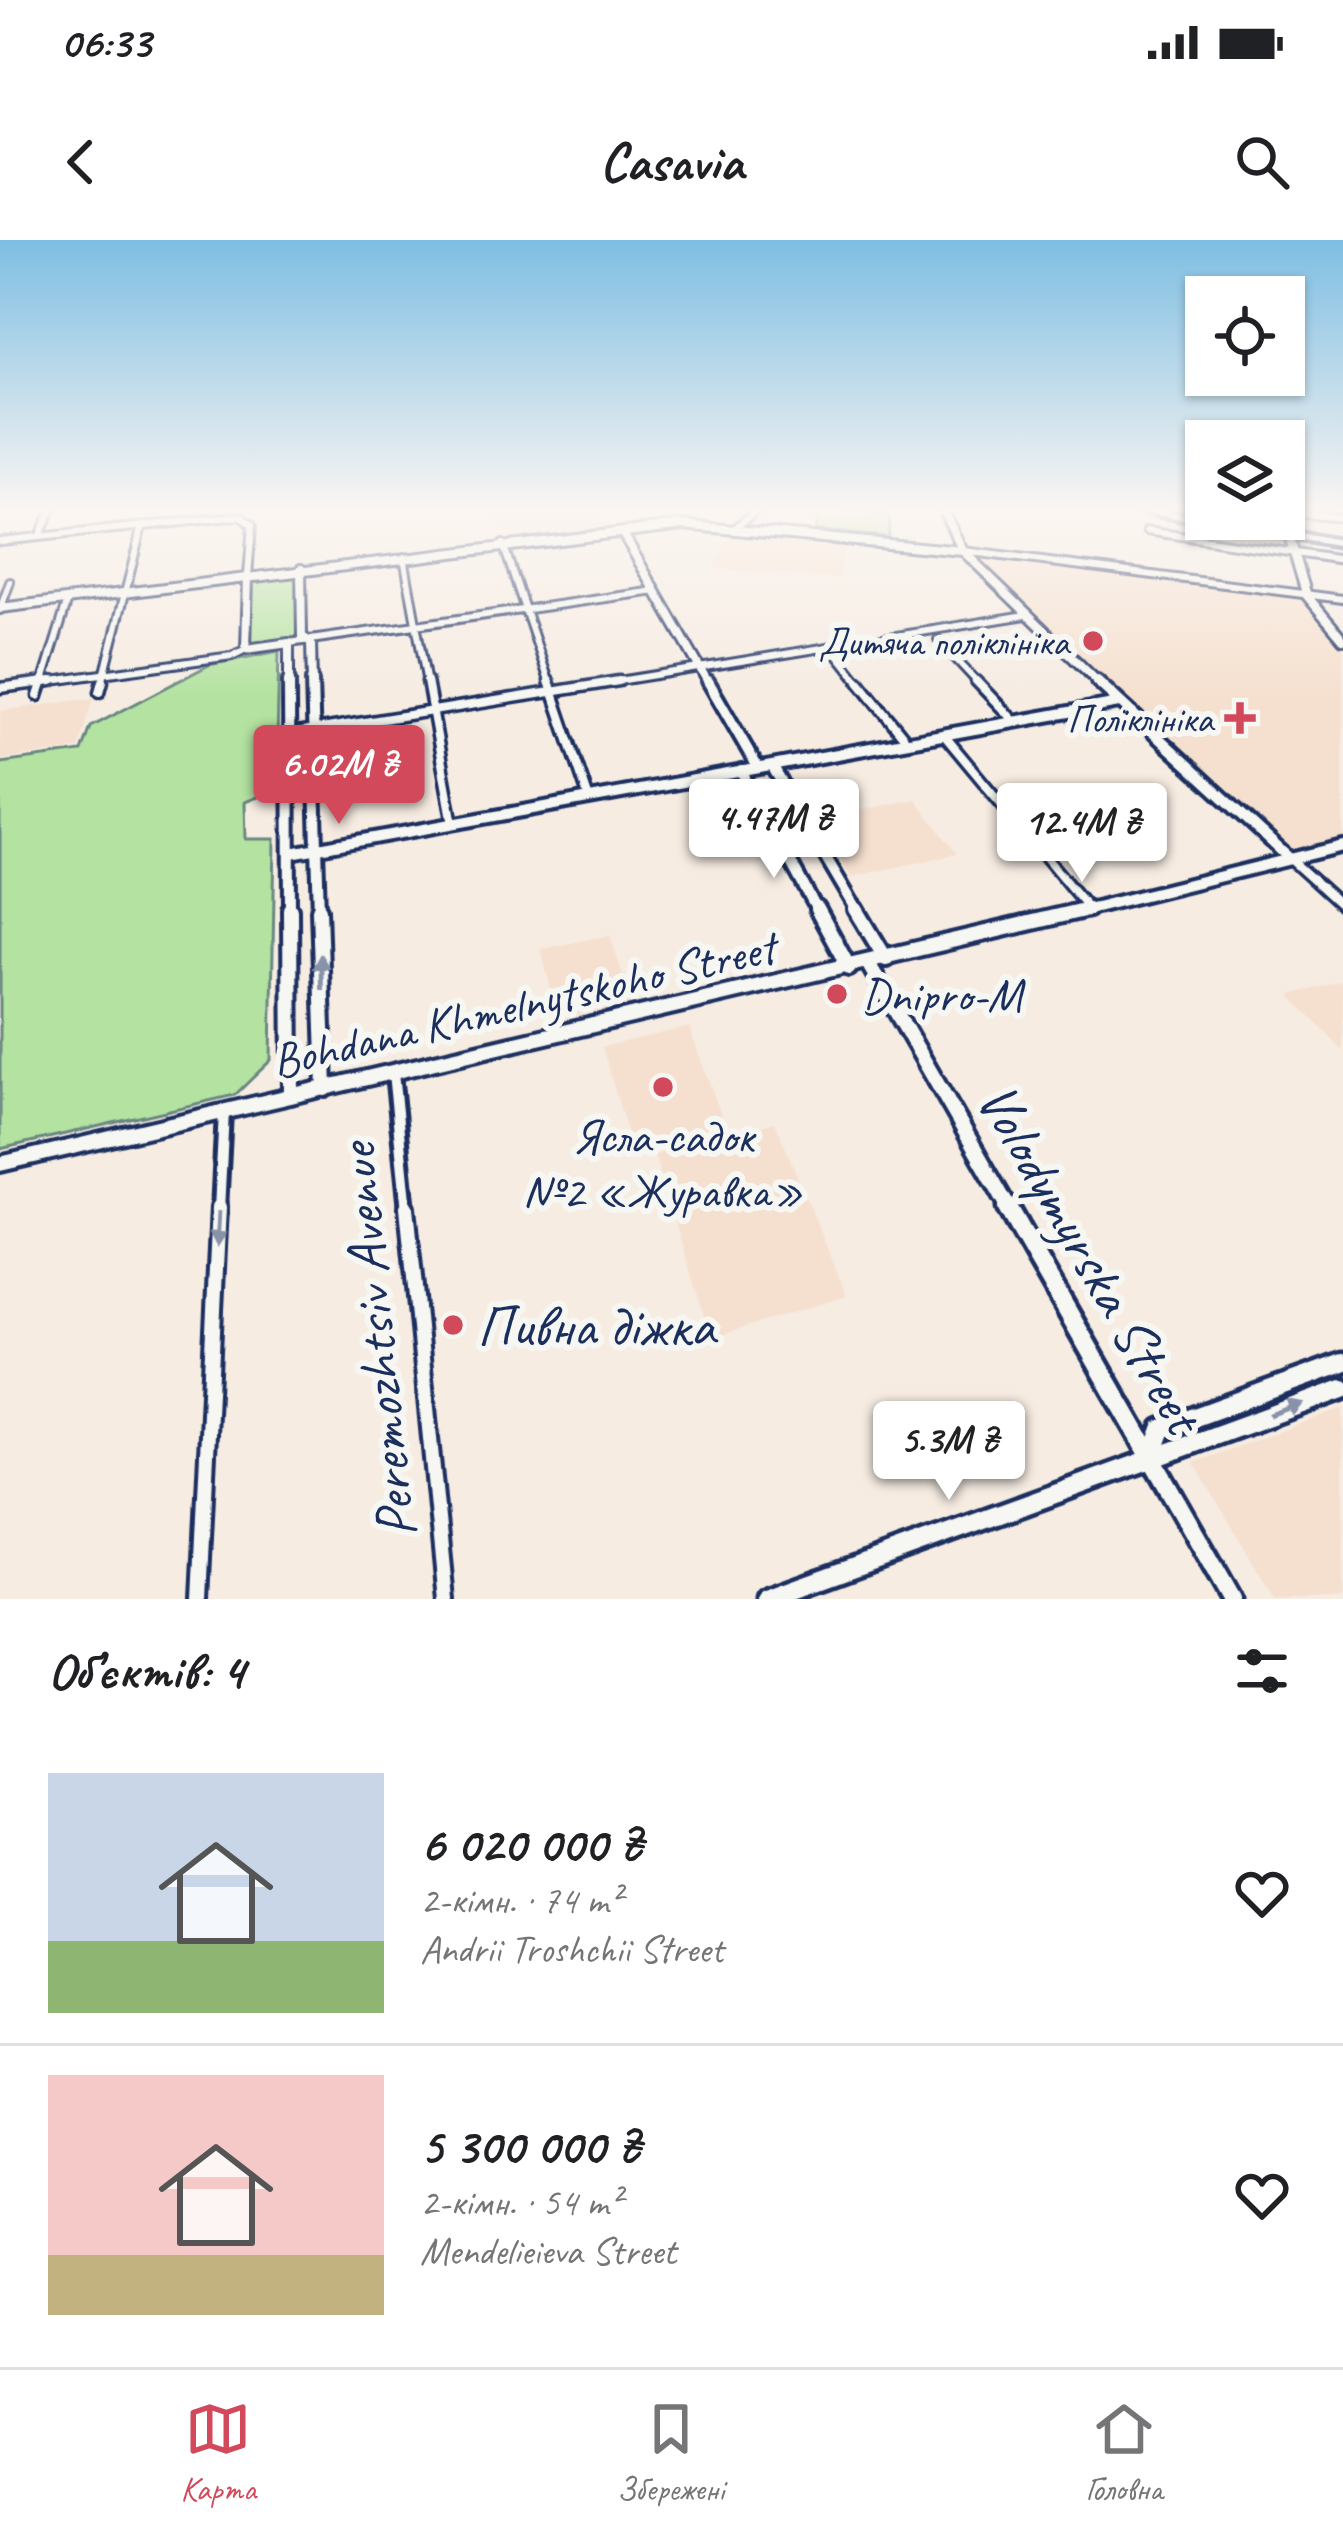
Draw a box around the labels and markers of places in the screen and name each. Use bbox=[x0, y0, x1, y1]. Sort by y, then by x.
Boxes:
place label: Дитяча поліклініка bbox=[819, 618, 1072, 667]
marker: Дитяча поліклініка bbox=[1080, 628, 1106, 654]
place label: Поліклініка bbox=[1067, 695, 1216, 744]
marker: Поліклініка bbox=[1224, 702, 1256, 734]
pin: 6.02M ₴ bbox=[228, 725, 450, 827]
pin: 4.47M ₴ bbox=[663, 779, 885, 881]
pin: 12.4M ₴ bbox=[971, 783, 1193, 885]
place label: Dnipro-M bbox=[861, 965, 1026, 1025]
marker: Dnipro-M bbox=[824, 981, 850, 1007]
marker: Ясла-садок №2 «Журавка» bbox=[650, 1074, 676, 1100]
place label: Ясла-садок №2 «Журавка» bbox=[523, 1106, 803, 1221]
place label: Пивна діжка bbox=[477, 1290, 719, 1362]
marker: Пивна діжка bbox=[440, 1312, 466, 1338]
pin: 5.3M ₴ bbox=[851, 1401, 1047, 1503]

